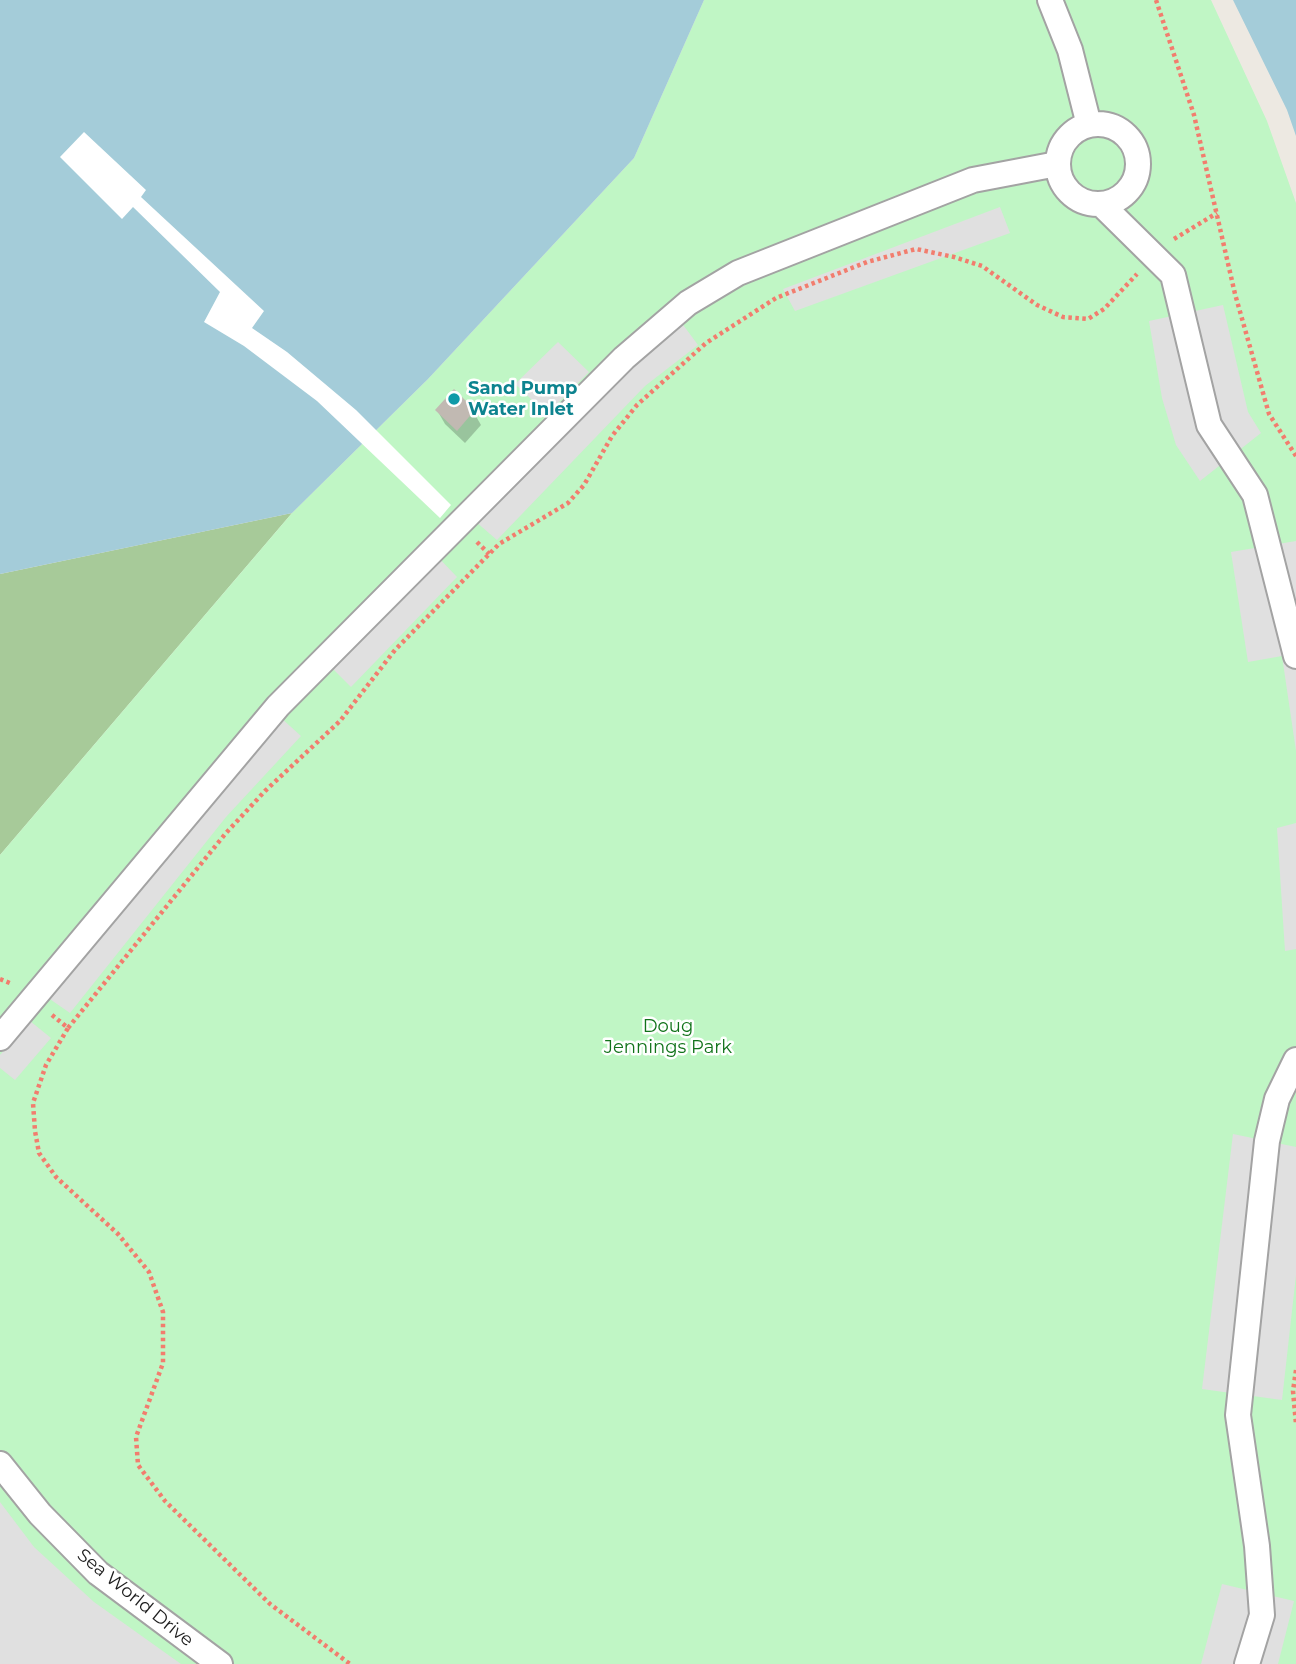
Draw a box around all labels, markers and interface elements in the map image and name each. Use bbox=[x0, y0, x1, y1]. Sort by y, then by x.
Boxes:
place label: Sand Pump Water Inlet bbox=[468, 378, 577, 420]
marker: Sand Pump Water Inlet bbox=[446, 391, 462, 407]
park label: Doug Jennings Park bbox=[604, 1016, 732, 1058]
street label: Sea World Drive bbox=[73, 1545, 197, 1651]

